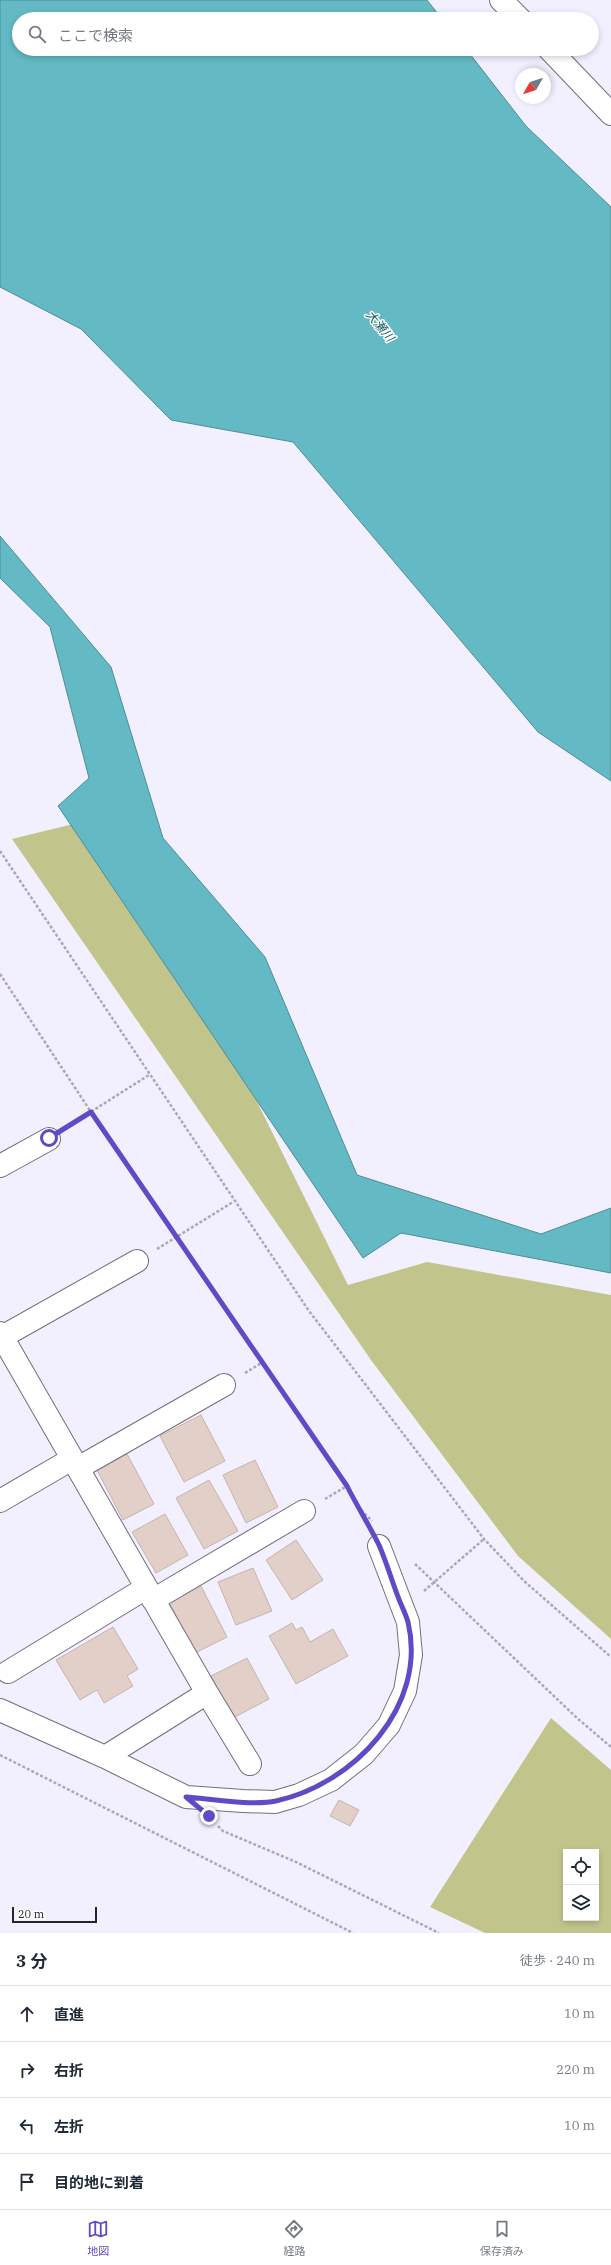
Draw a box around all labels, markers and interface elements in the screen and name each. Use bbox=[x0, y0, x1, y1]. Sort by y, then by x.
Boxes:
search box bbox=[12, 12, 599, 56]
icon: search bbox=[26, 23, 48, 45]
text: ここで検索 bbox=[58, 26, 133, 45]
north arrow bbox=[515, 68, 551, 104]
water label: 大瀬川 bbox=[363, 307, 399, 346]
route start bbox=[40, 1129, 58, 1147]
route end bbox=[200, 1807, 218, 1825]
map controls bbox=[563, 1849, 599, 1921]
button: locate bbox=[563, 1849, 599, 1885]
button: layers bbox=[563, 1885, 599, 1921]
scale bar bbox=[12, 1905, 97, 1924]
text: 20 m bbox=[18, 1907, 44, 1921]
text: 3 分 bbox=[16, 1950, 47, 1972]
text: 徒歩 · 240 m bbox=[520, 1952, 595, 1969]
icon: ahead bbox=[16, 2003, 38, 2025]
text: 直進 bbox=[54, 2005, 84, 2024]
text: 10 m bbox=[564, 2005, 595, 2022]
icon: right bbox=[16, 2059, 38, 2081]
text: 右折 bbox=[54, 2061, 84, 2080]
text: 220 m bbox=[556, 2061, 595, 2078]
icon: left bbox=[16, 2115, 38, 2137]
text: 左折 bbox=[54, 2117, 84, 2136]
text: 10 m bbox=[564, 2117, 595, 2134]
icon: arrive bbox=[16, 2171, 38, 2193]
text: 目的地に到着 bbox=[54, 2173, 144, 2192]
tab: 地図 bbox=[87, 2218, 109, 2258]
tab: 経路 bbox=[283, 2218, 305, 2258]
tab: 保存済み bbox=[480, 2218, 524, 2258]

